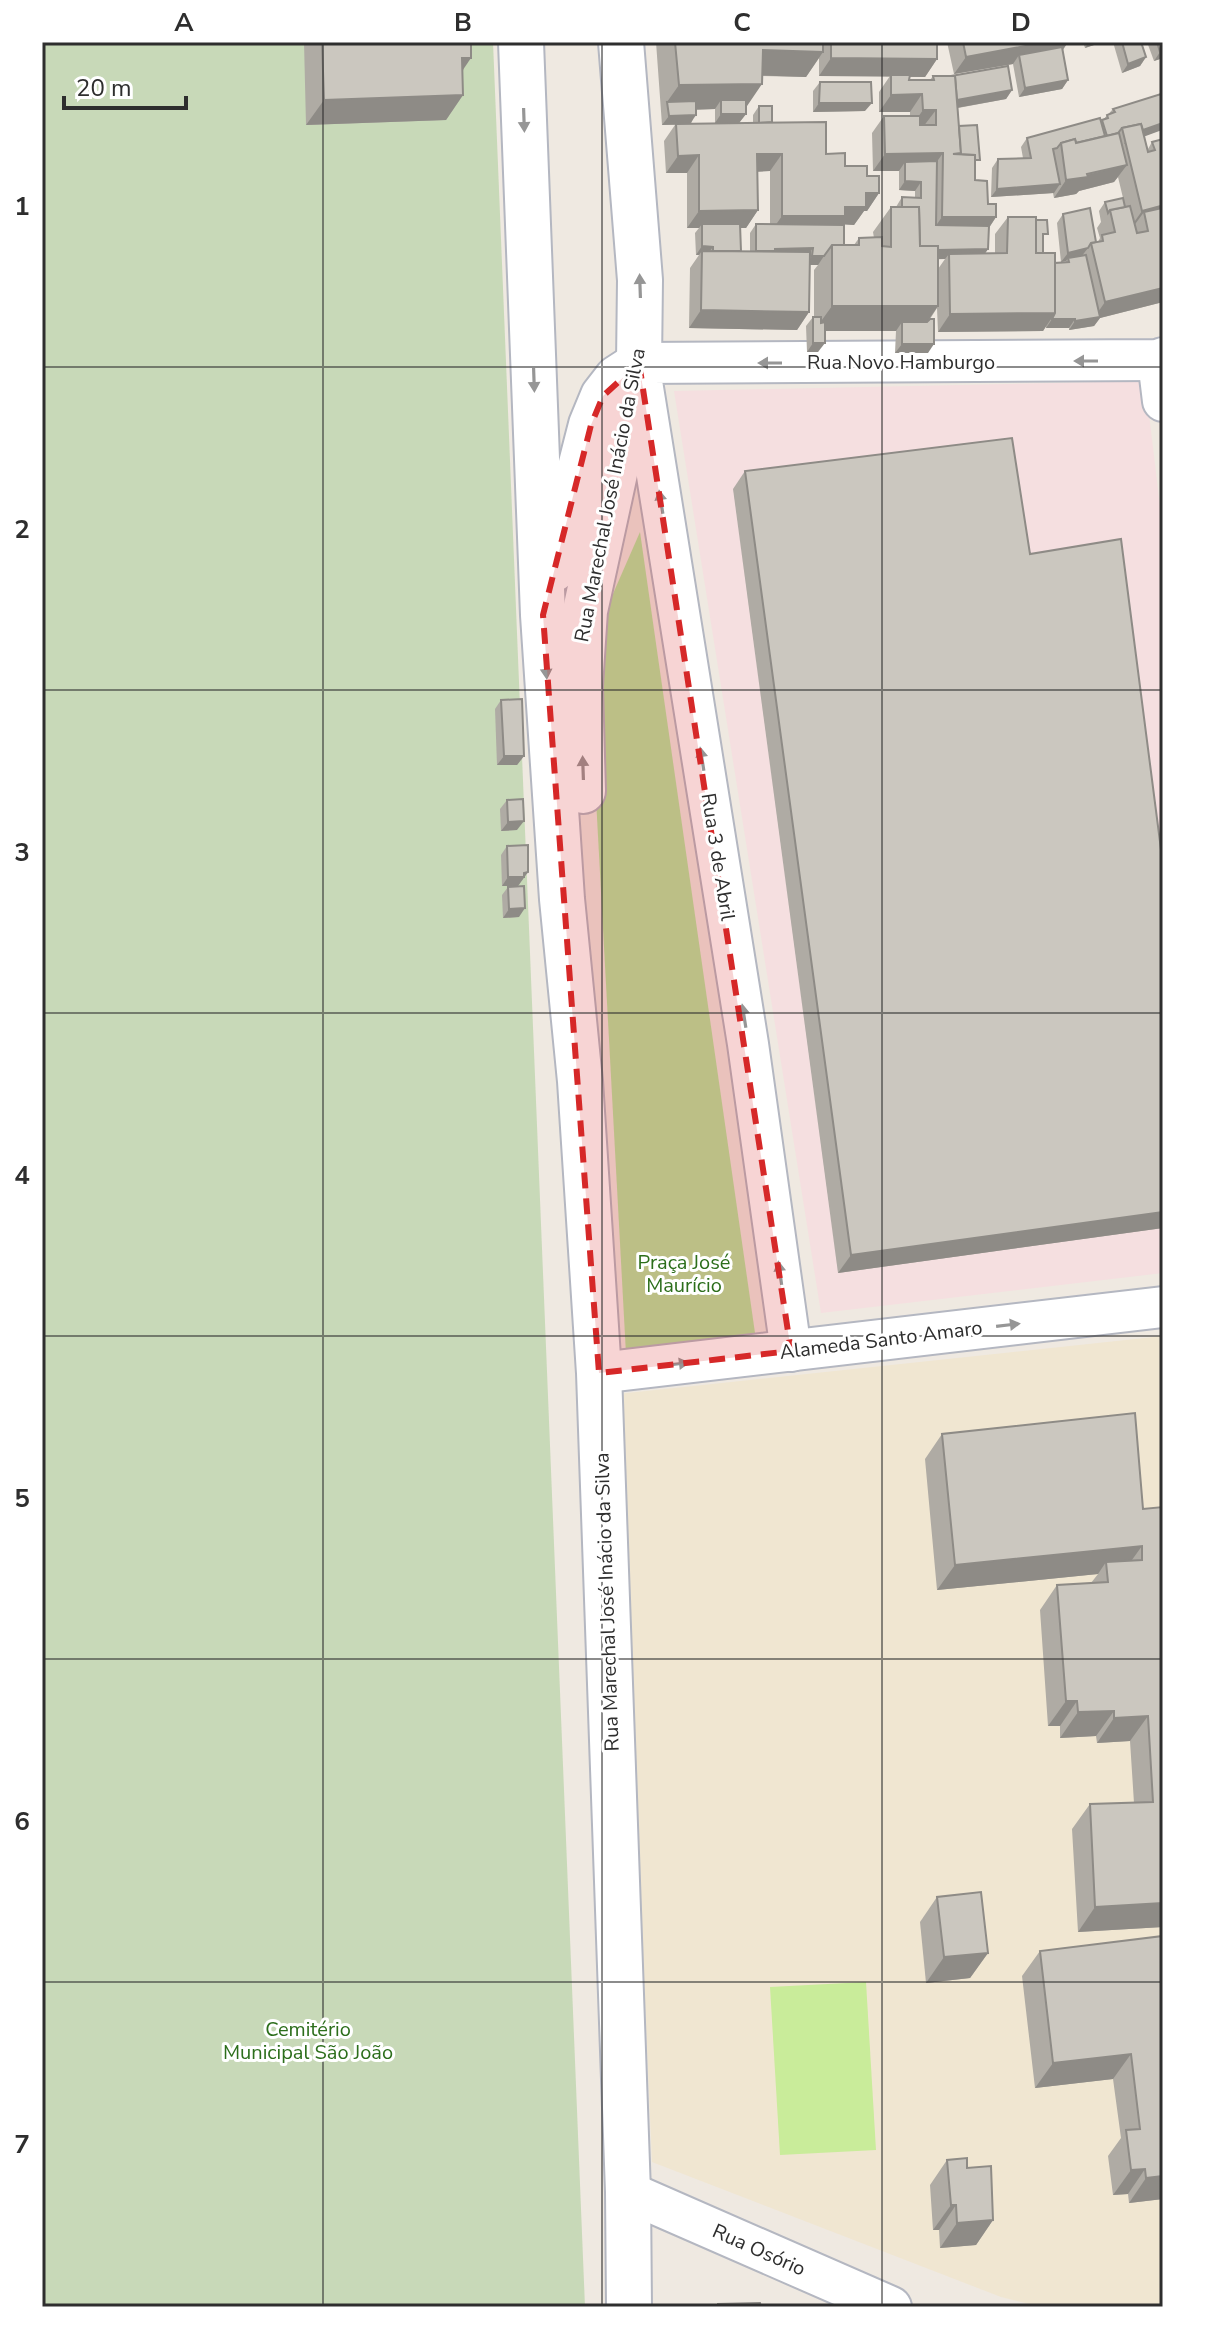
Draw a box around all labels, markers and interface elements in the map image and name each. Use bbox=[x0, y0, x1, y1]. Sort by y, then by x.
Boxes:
text: A bbox=[174, 5, 194, 40]
text: B bbox=[454, 5, 472, 40]
text: C bbox=[733, 5, 751, 40]
text: D bbox=[1011, 5, 1031, 40]
scale bar bbox=[64, 60, 186, 110]
text: 20 m bbox=[76, 72, 132, 104]
one-way arrow bbox=[518, 108, 531, 133]
text: 1 bbox=[14, 189, 30, 224]
one-way arrow bbox=[634, 272, 647, 298]
street label: Rua Marechal José Inácio da Silva bbox=[568, 346, 652, 644]
street label: Rua Novo Hamburgo bbox=[807, 349, 995, 376]
one-way arrow bbox=[1073, 355, 1098, 367]
one-way arrow bbox=[757, 357, 782, 369]
one-way arrow bbox=[527, 368, 540, 393]
one-way arrow bbox=[655, 490, 667, 515]
text: 2 bbox=[14, 512, 30, 547]
one-way arrow bbox=[540, 655, 553, 680]
one-way arrow bbox=[696, 746, 708, 771]
one-way arrow bbox=[576, 755, 589, 780]
street label: Rua 3 de Abril bbox=[695, 791, 741, 923]
text: 3 bbox=[14, 835, 30, 870]
one-way arrow bbox=[737, 1003, 749, 1028]
text: 4 bbox=[14, 1158, 30, 1193]
park label: Praça José Maurício bbox=[638, 1249, 730, 1299]
one-way arrow bbox=[773, 1260, 786, 1285]
street label: Alameda Santo Amaro bbox=[778, 1314, 984, 1366]
one-way arrow bbox=[996, 1319, 1021, 1332]
one-way arrow bbox=[665, 1357, 690, 1370]
street label: Rua Marechal José Inácio da Silva bbox=[588, 1452, 626, 1752]
text: 5 bbox=[14, 1481, 30, 1516]
text: 6 bbox=[14, 1804, 30, 1839]
park label: Cemitério Municipal São João bbox=[223, 2016, 393, 2066]
text: 7 bbox=[14, 2127, 30, 2162]
street label: Rua Osório bbox=[708, 2217, 810, 2283]

